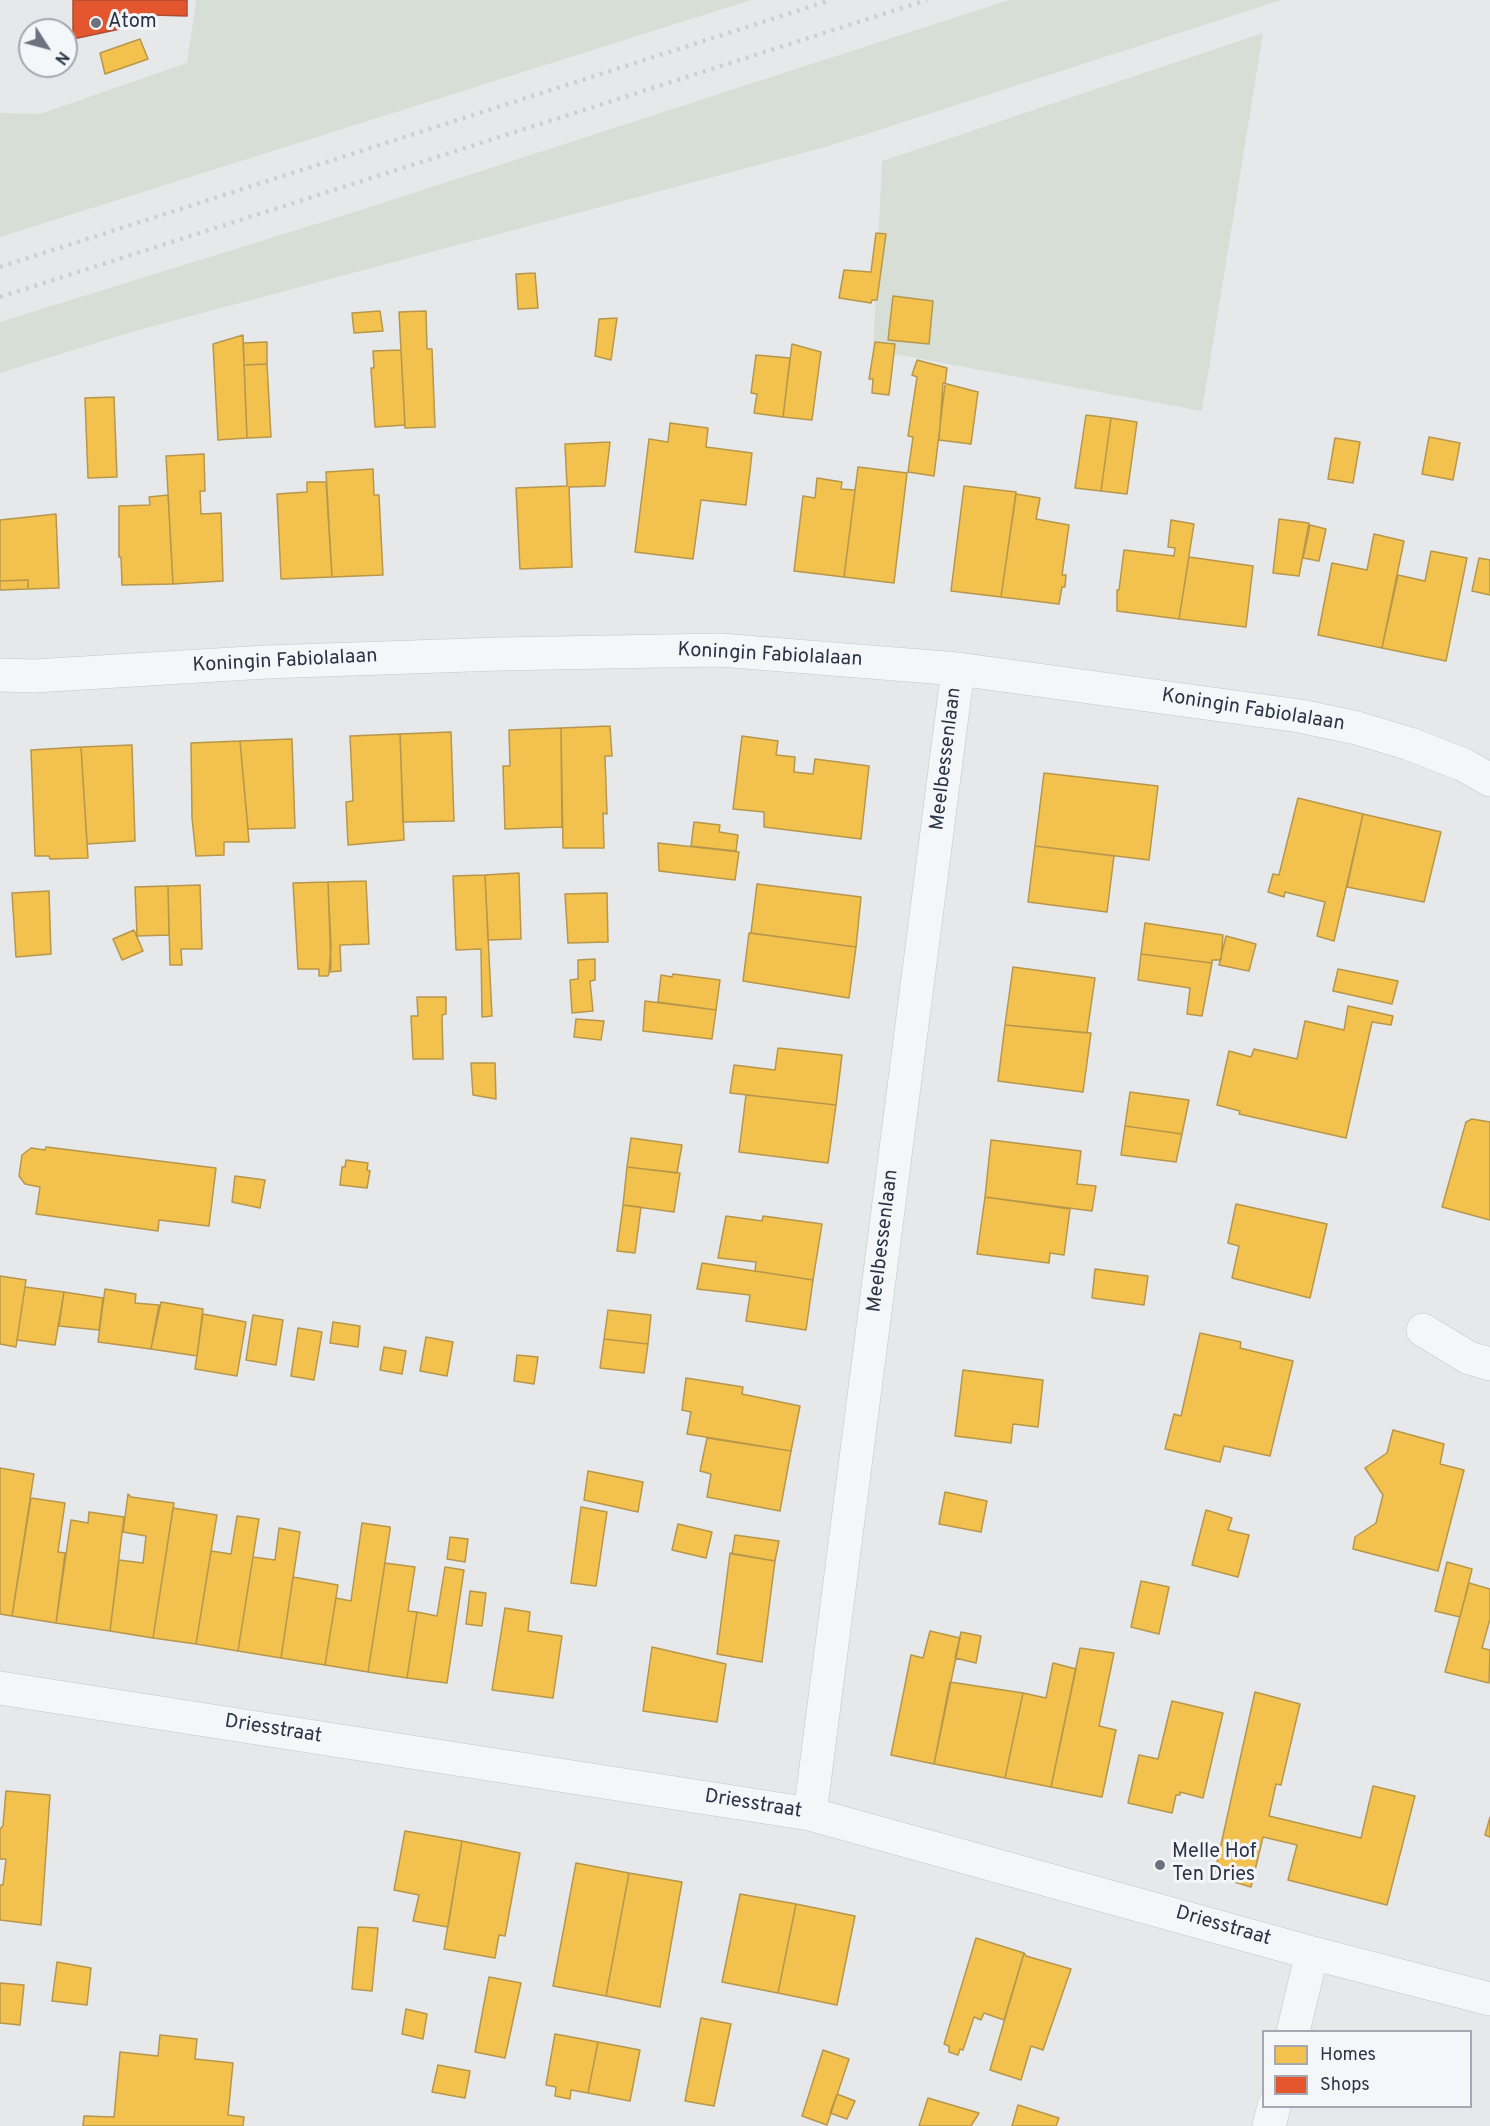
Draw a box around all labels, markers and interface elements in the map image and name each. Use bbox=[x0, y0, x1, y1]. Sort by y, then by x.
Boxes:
place label: Atom bbox=[108, 11, 157, 35]
marker: Atom bbox=[89, 16, 103, 30]
north arrow bbox=[18, 18, 78, 78]
text: N bbox=[49, 47, 72, 68]
street label: Koningin Fabiolalaan bbox=[677, 639, 863, 673]
street label: Koningin Fabiolalaan bbox=[192, 645, 378, 679]
street label: Koningin Fabiolalaan bbox=[1160, 685, 1346, 737]
street label: Meelbessenlaan bbox=[926, 686, 968, 832]
street label: Meelbessenlaan bbox=[863, 1168, 905, 1314]
street label: Driesstraat bbox=[223, 1710, 323, 1750]
street label: Driesstraat bbox=[703, 1785, 803, 1825]
place label: Melle Hof Ten Dries bbox=[1172, 1841, 1256, 1888]
marker: Melle Hof Ten Dries bbox=[1153, 1858, 1167, 1872]
street label: Driesstraat bbox=[1173, 1902, 1273, 1952]
legend bbox=[1262, 2030, 1472, 2108]
text: Homes bbox=[1320, 2044, 1376, 2067]
text: Shops bbox=[1320, 2074, 1370, 2097]

